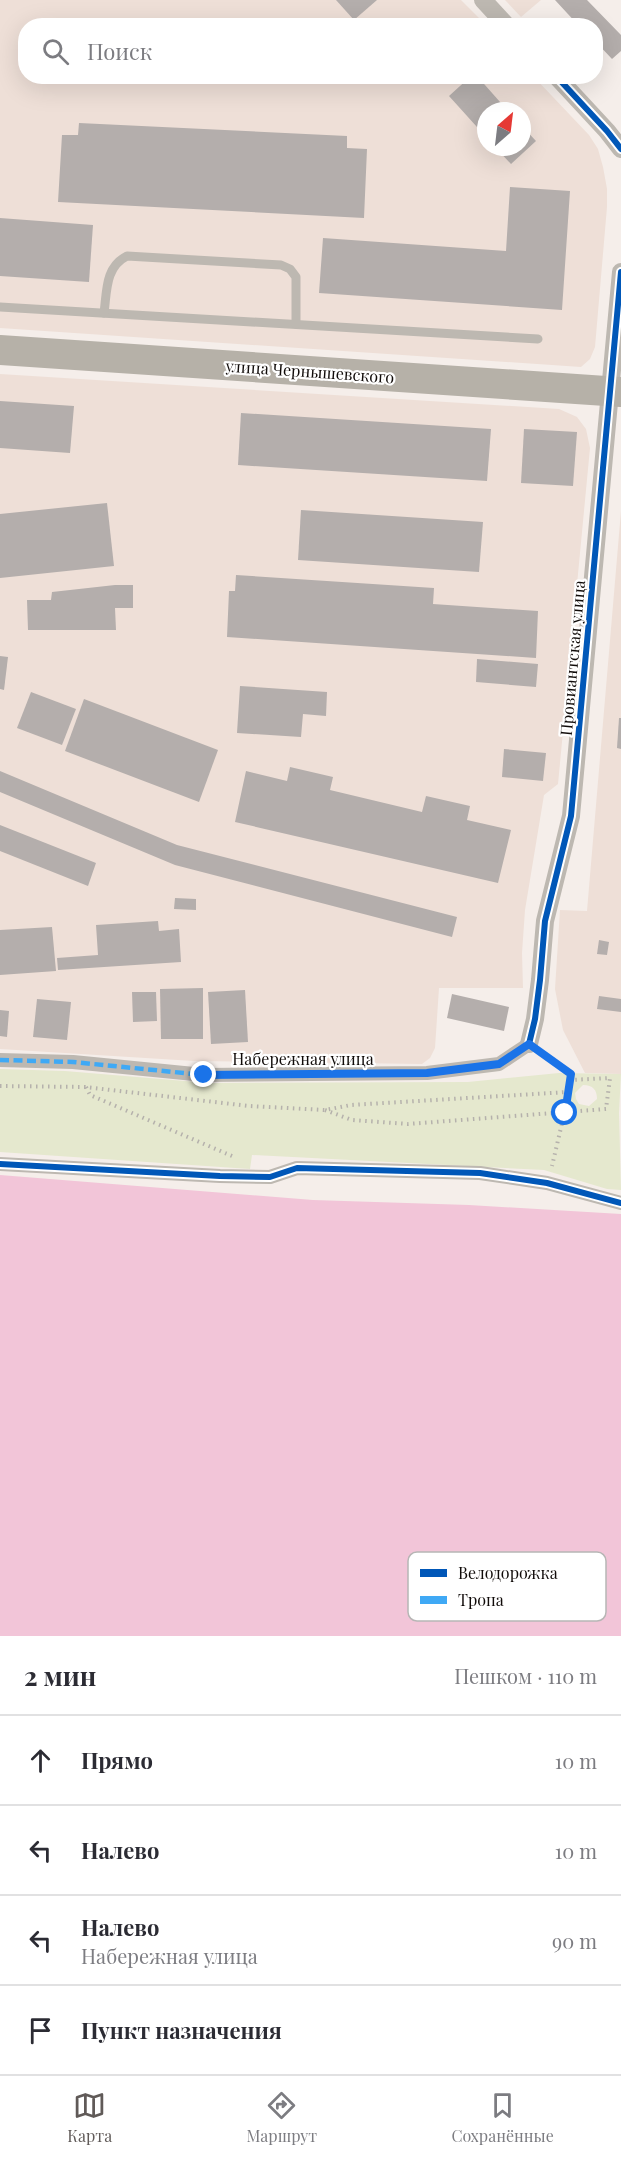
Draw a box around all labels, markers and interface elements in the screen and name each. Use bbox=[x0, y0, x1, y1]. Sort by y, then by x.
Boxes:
search box bbox=[18, 18, 603, 84]
icon: search bbox=[39, 35, 72, 68]
text: Поиск bbox=[87, 36, 152, 66]
north arrow bbox=[477, 102, 531, 156]
street label: улица Чернышевского bbox=[224, 355, 395, 387]
street label: Провиантская улица bbox=[555, 579, 589, 737]
street label: Набережная улица bbox=[232, 1048, 374, 1069]
route end bbox=[190, 1061, 216, 1087]
route start bbox=[551, 1099, 577, 1125]
legend bbox=[408, 1552, 606, 1621]
text: Велодорожка bbox=[458, 1562, 558, 1583]
text: Тропа bbox=[458, 1589, 504, 1610]
text: 2 мин bbox=[24, 1658, 96, 1693]
text: Пешком · 110 m bbox=[454, 1662, 597, 1689]
icon: ahead bbox=[24, 1744, 57, 1777]
text: Прямо bbox=[81, 1745, 153, 1775]
text: 10 m bbox=[555, 1747, 597, 1774]
icon: left bbox=[24, 1834, 57, 1867]
text: Налево bbox=[81, 1835, 159, 1865]
text: 10 m bbox=[555, 1837, 597, 1864]
text: Налево bbox=[81, 1912, 159, 1942]
icon: left bbox=[24, 1924, 57, 1957]
text: 90 m bbox=[552, 1927, 597, 1954]
text: Набережная улица bbox=[81, 1942, 258, 1969]
icon: arrive bbox=[24, 2014, 57, 2047]
text: Пункт назначения bbox=[81, 2015, 282, 2045]
tab: Карта bbox=[67, 2089, 112, 2146]
tab: Маршрут bbox=[247, 2089, 317, 2146]
tab: Сохранённые bbox=[452, 2089, 554, 2146]

